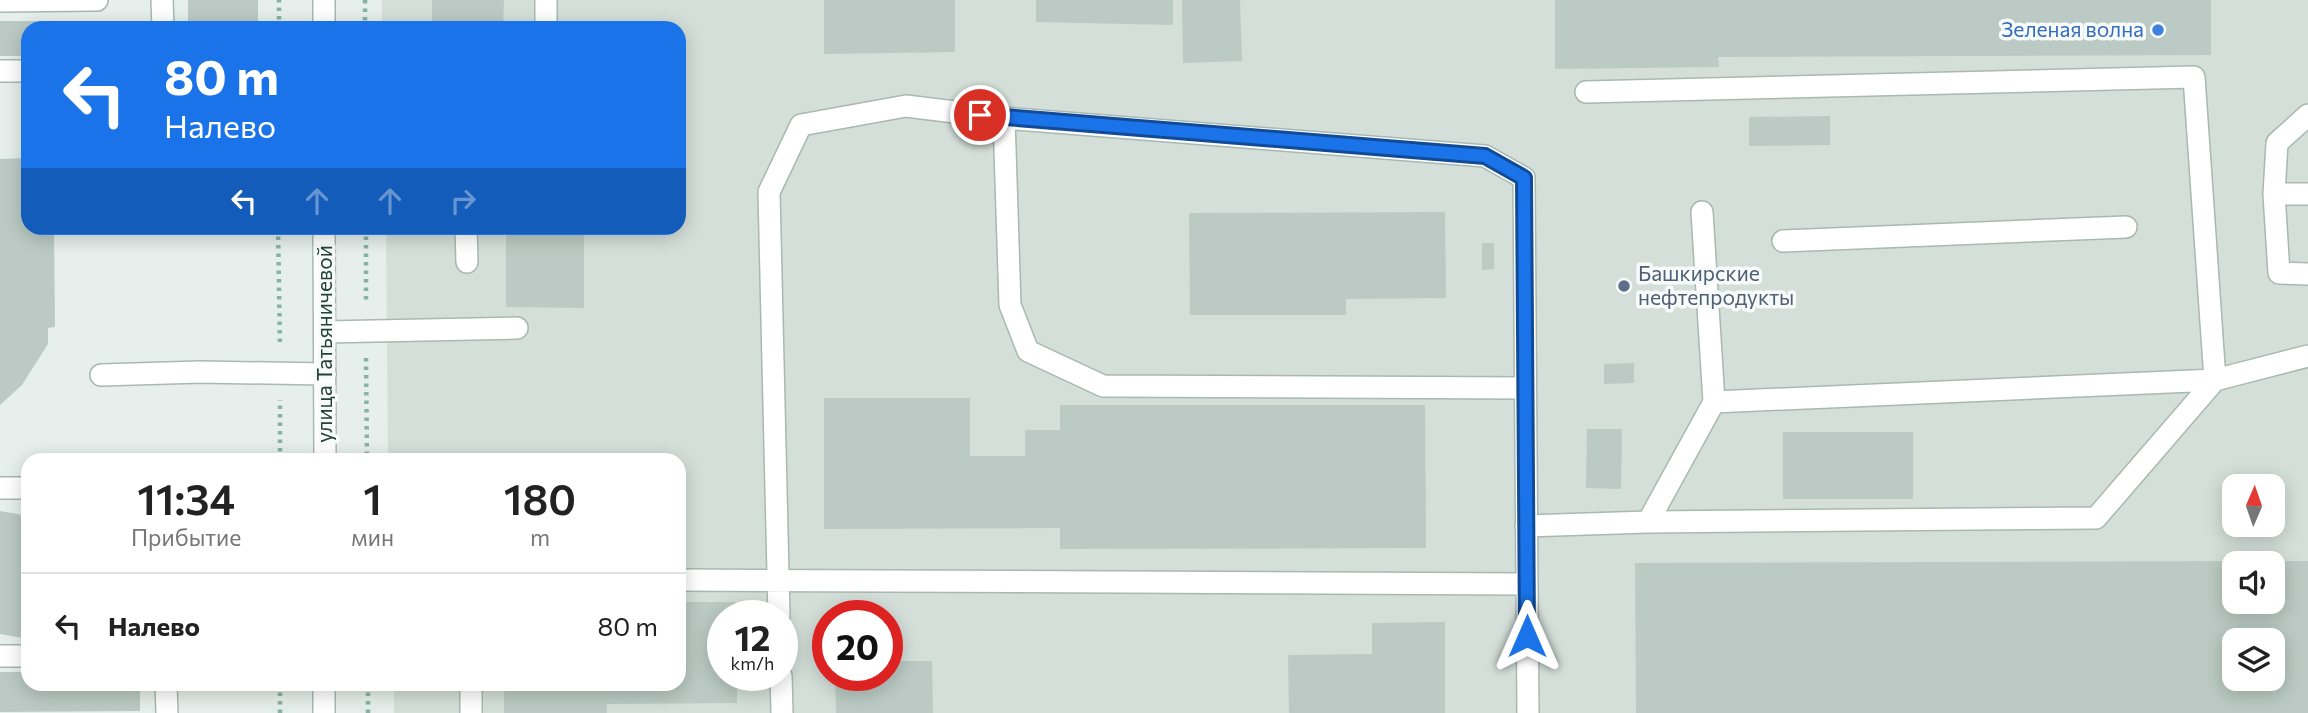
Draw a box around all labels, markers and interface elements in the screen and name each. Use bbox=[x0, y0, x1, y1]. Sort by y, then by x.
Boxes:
place label: Зеленая волна bbox=[2001, 16, 2144, 41]
marker: Зеленая волна bbox=[2150, 22, 2166, 38]
text: 80 m bbox=[164, 45, 279, 105]
icon: left bbox=[49, 49, 140, 140]
pin bbox=[950, 85, 1010, 145]
icon: arrive bbox=[961, 96, 999, 134]
text: Налево bbox=[164, 105, 276, 145]
icon: left bbox=[225, 182, 263, 220]
icon: ahead bbox=[298, 182, 336, 220]
icon: ahead bbox=[371, 182, 409, 220]
icon: right bbox=[444, 182, 482, 220]
street label: улица Татьяничевой bbox=[311, 245, 336, 443]
place label: Башкирские нефтепродукты bbox=[1638, 260, 1794, 309]
marker: Башкирские нефтепродукты bbox=[1616, 278, 1632, 294]
text: 11:34 bbox=[137, 472, 235, 524]
text: 1 bbox=[363, 472, 382, 524]
text: 180 bbox=[504, 472, 576, 524]
north arrow bbox=[2222, 474, 2286, 537]
map controls bbox=[2222, 474, 2285, 691]
text: Прибытие bbox=[131, 523, 241, 551]
text: мин bbox=[351, 523, 394, 551]
text: m bbox=[530, 523, 550, 551]
button: sound bbox=[2222, 551, 2285, 614]
position arrow bbox=[1490, 599, 1564, 673]
speed limit sign: 20 bbox=[812, 600, 903, 691]
icon: left bbox=[49, 607, 87, 645]
text: Налево bbox=[108, 610, 200, 641]
text: 80 m bbox=[598, 610, 658, 641]
text: 12 bbox=[735, 615, 770, 658]
button: layers bbox=[2222, 628, 2285, 691]
text: km/h bbox=[731, 652, 774, 674]

